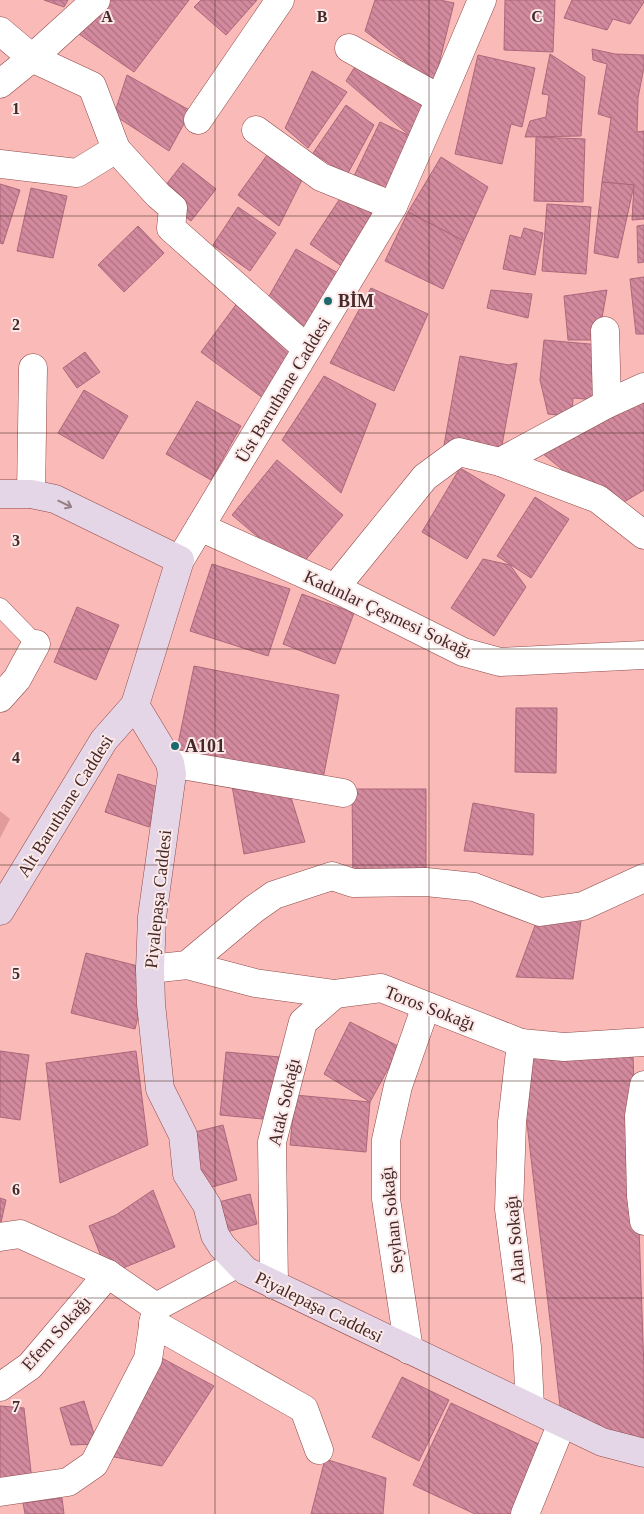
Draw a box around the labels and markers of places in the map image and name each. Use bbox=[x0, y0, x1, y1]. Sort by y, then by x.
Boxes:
place label: BİM bbox=[338, 291, 374, 311]
marker: BİM bbox=[322, 295, 334, 307]
place label: A101 bbox=[185, 736, 225, 756]
marker: A101 bbox=[169, 740, 181, 752]

